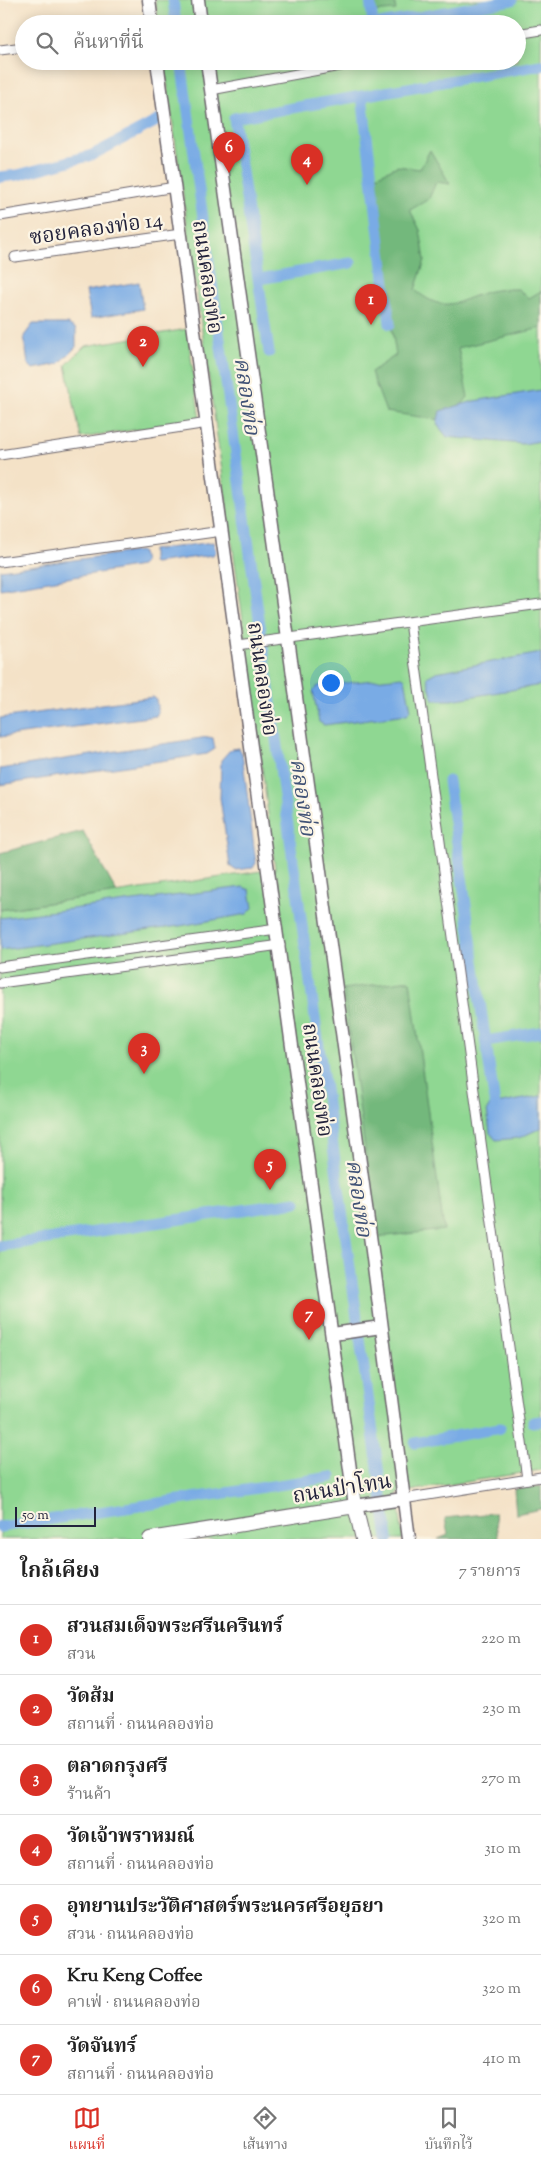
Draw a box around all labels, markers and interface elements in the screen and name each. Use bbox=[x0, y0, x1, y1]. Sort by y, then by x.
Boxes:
search box bbox=[15, 15, 526, 70]
icon: search bbox=[33, 29, 61, 57]
text: ค้นหาที่นี่ bbox=[73, 30, 144, 57]
pin: 6 bbox=[213, 132, 245, 173]
pin: 4 bbox=[291, 144, 323, 185]
street label: ซอยคลองท่อ 14 bbox=[28, 206, 165, 254]
street label: ถนนคลองท่อ bbox=[183, 218, 229, 336]
pin: 1 bbox=[355, 284, 387, 325]
pin: 2 bbox=[127, 326, 159, 367]
water label: คลองท่อ bbox=[224, 356, 266, 438]
street label: ถนนคลองท่อ bbox=[238, 620, 284, 738]
your location bbox=[318, 670, 344, 696]
water label: คลองท่อ bbox=[280, 757, 322, 839]
street label: ถนนคลองท่อ bbox=[293, 1021, 339, 1139]
pin: 3 bbox=[128, 1033, 160, 1074]
pin: 5 bbox=[254, 1149, 286, 1190]
water label: คลองท่อ bbox=[336, 1158, 378, 1240]
pin: 7 bbox=[293, 1299, 325, 1340]
street label: ถนนป่าโทน bbox=[290, 1465, 394, 1513]
scale bar bbox=[15, 1504, 96, 1527]
text: 50 m bbox=[22, 1506, 49, 1526]
text: ใกล้เคียง bbox=[20, 1557, 100, 1587]
text: 7 รายการ bbox=[459, 1561, 521, 1584]
text: สวนสมเด็จพระศรีนครินทร์ bbox=[67, 1614, 283, 1641]
text: 1 bbox=[33, 1628, 39, 1651]
text: 220 m bbox=[481, 1628, 521, 1651]
text: สวน bbox=[67, 1644, 96, 1667]
text: วัดส้ม bbox=[67, 1684, 115, 1711]
text: 2 bbox=[32, 1698, 40, 1721]
text: 230 m bbox=[482, 1698, 521, 1721]
text: สถานที่ · ถนนคลองท่อ bbox=[67, 1714, 214, 1737]
text: ตลาดกรุงศรี bbox=[67, 1754, 168, 1781]
text: 3 bbox=[33, 1768, 39, 1791]
text: 270 m bbox=[481, 1768, 521, 1791]
text: ร้านค้า bbox=[67, 1784, 111, 1807]
text: วัดเจ้าพราหมณ์ bbox=[67, 1824, 194, 1851]
text: 4 bbox=[32, 1838, 40, 1861]
text: 310 m bbox=[484, 1838, 521, 1861]
text: สถานที่ · ถนนคลองท่อ bbox=[67, 1854, 214, 1877]
text: อุทยานประวัติศาสตร์พระนครศรีอยุธยา bbox=[67, 1894, 384, 1921]
text: 5 bbox=[33, 1908, 39, 1931]
text: 320 m bbox=[482, 1908, 521, 1931]
text: สวน · ถนนคลองท่อ bbox=[67, 1924, 194, 1947]
text: Kru Keng Coffee bbox=[67, 1963, 203, 1990]
text: 6 bbox=[32, 1978, 40, 2001]
text: 320 m bbox=[482, 1978, 521, 2001]
text: คาเฟ่ · ถนนคลองท่อ bbox=[67, 1992, 201, 2015]
text: วัดจันทร์ bbox=[67, 2034, 136, 2061]
text: 7 bbox=[32, 2048, 40, 2071]
text: 410 m bbox=[483, 2048, 521, 2071]
text: สถานที่ · ถนนคลองท่อ bbox=[67, 2064, 214, 2087]
tab: แผนที่ bbox=[69, 2104, 105, 2156]
tab: เส้นทาง bbox=[242, 2104, 288, 2156]
tab: บันทึกไว้ bbox=[425, 2104, 473, 2156]

